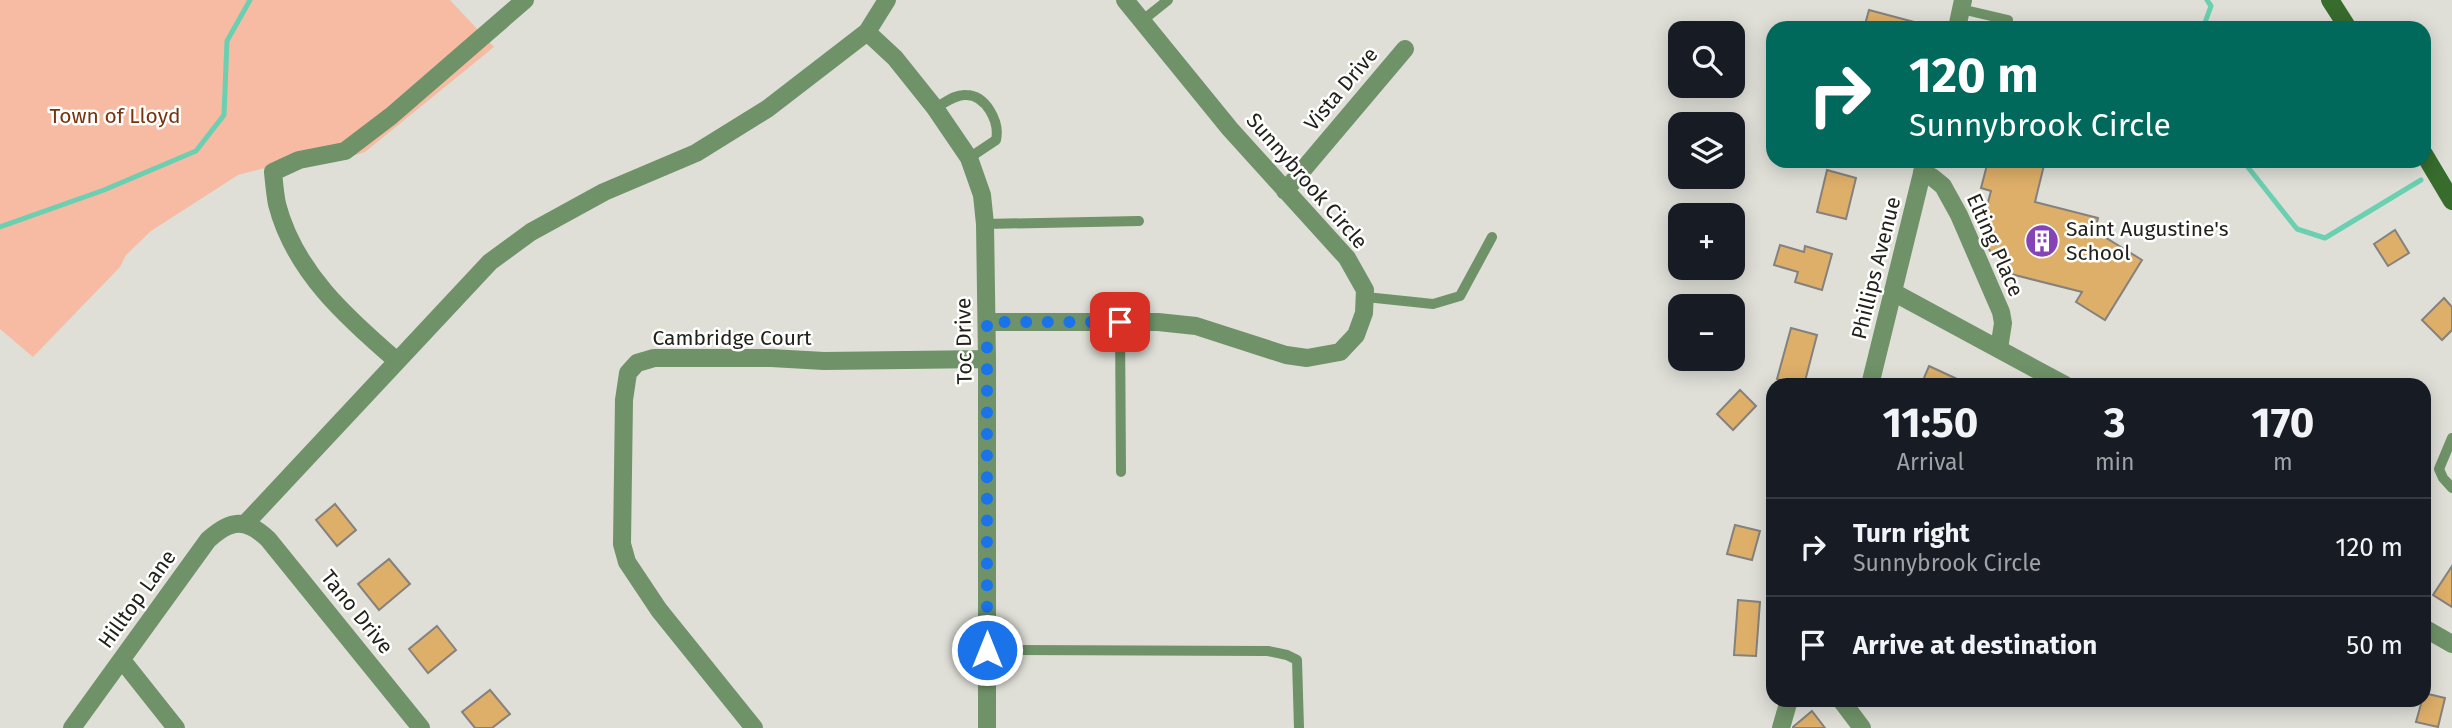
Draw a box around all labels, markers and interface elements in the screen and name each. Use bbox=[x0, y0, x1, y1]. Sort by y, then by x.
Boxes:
map controls bbox=[1668, 21, 1745, 371]
button: search bbox=[1668, 21, 1745, 98]
street label: Vista Drive bbox=[1299, 42, 1383, 136]
text: 120 m bbox=[1909, 46, 2039, 105]
icon: right bbox=[1794, 49, 1885, 140]
park label: Town of Lloyd bbox=[50, 103, 181, 129]
text: Sunnybrook Circle bbox=[1909, 106, 2171, 144]
street label: Sunnybrook Circle bbox=[1241, 108, 1373, 254]
button: layers bbox=[1668, 112, 1745, 189]
street label: Elting Place bbox=[1961, 189, 2029, 301]
street label: Phillips Avenue bbox=[1846, 194, 1906, 342]
button: + bbox=[1668, 203, 1745, 280]
place label: Saint Augustine's School bbox=[2066, 216, 2229, 266]
building icon: Saint Augustine's School bbox=[2023, 222, 2061, 260]
pin bbox=[1090, 292, 1150, 352]
button: − bbox=[1668, 294, 1745, 371]
street label: Toc Drive bbox=[950, 297, 978, 385]
icon: arrive bbox=[1101, 303, 1139, 341]
street label: Cambridge Court bbox=[652, 325, 812, 351]
text: 11:50 bbox=[1883, 398, 1978, 448]
text: 3 bbox=[2104, 398, 2126, 448]
text: 170 bbox=[2251, 398, 2314, 448]
text: Arrival bbox=[1897, 448, 1964, 476]
text: min bbox=[2095, 448, 2135, 476]
text: m bbox=[2273, 448, 2293, 476]
text: Turn right bbox=[1853, 518, 1970, 549]
icon: right bbox=[1794, 528, 1832, 566]
text: 120 m bbox=[2335, 532, 2403, 563]
street label: Hilltop Lane bbox=[93, 545, 181, 653]
text: Sunnybrook Circle bbox=[1853, 549, 2041, 577]
street label: Tano Drive bbox=[315, 565, 399, 659]
position arrow bbox=[950, 613, 1024, 687]
icon: arrive bbox=[1794, 626, 1832, 664]
text: Arrive at destination bbox=[1853, 630, 2097, 661]
text: 50 m bbox=[2346, 630, 2403, 661]

